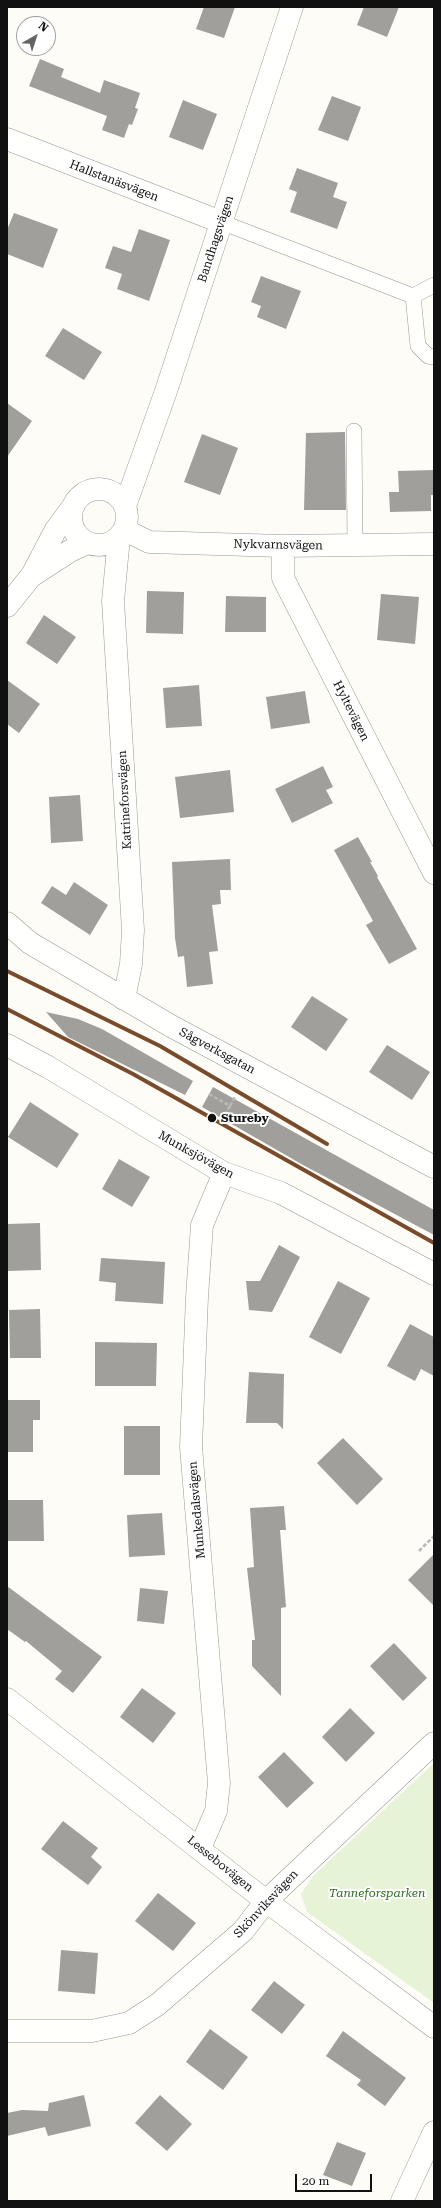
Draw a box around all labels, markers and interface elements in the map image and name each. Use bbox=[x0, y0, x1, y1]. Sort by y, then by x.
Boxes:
north arrow bbox=[16, 16, 56, 56]
text: N bbox=[36, 19, 51, 35]
street label: Hallstanäsvägen bbox=[67, 157, 161, 205]
street label: Bandhagsvägen bbox=[195, 194, 237, 284]
street label: Nykvarnsvägen bbox=[233, 537, 323, 553]
street label: Hyltevägen bbox=[330, 678, 372, 744]
street label: Katrineforsvägen bbox=[115, 750, 135, 850]
street label: Sågverksgatan bbox=[177, 1025, 257, 1077]
place label: Stureby bbox=[221, 1111, 269, 1125]
marker: Stureby bbox=[206, 1112, 218, 1124]
street label: Munksjövägen bbox=[156, 1128, 236, 1182]
street label: Munkedalsvägen bbox=[186, 1461, 208, 1559]
street label: Lessebovägen bbox=[184, 1833, 256, 1895]
street label: Skönviksvägen bbox=[231, 1867, 301, 1941]
park label: Tanneforsparken bbox=[329, 1886, 425, 1900]
scale bar bbox=[297, 2166, 374, 2192]
text: 20 m bbox=[302, 2174, 329, 2188]

